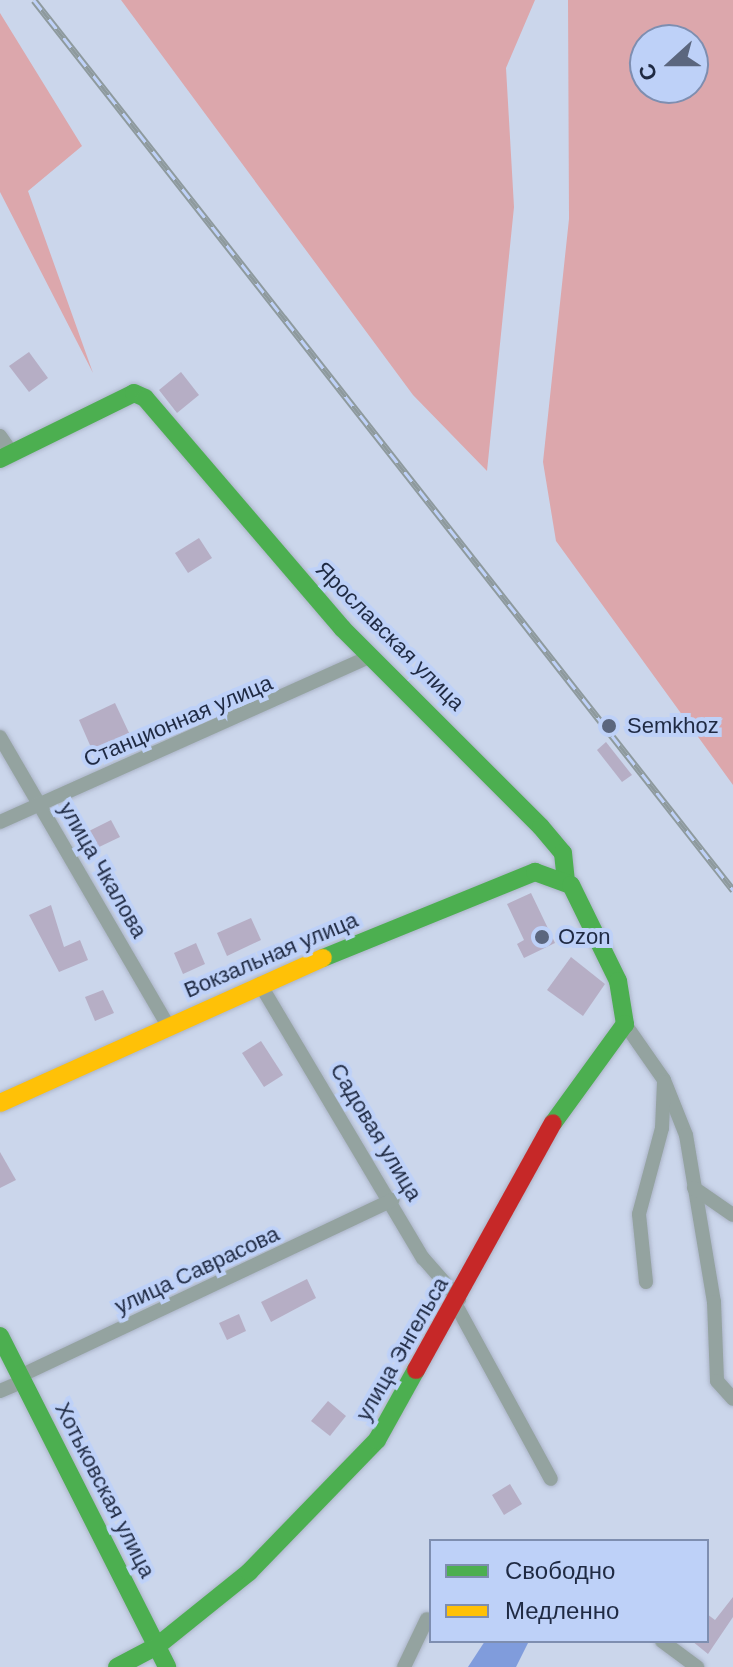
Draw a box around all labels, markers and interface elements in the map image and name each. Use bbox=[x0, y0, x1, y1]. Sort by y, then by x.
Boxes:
north arrow bbox=[629, 24, 709, 104]
text: С bbox=[633, 60, 663, 84]
street label: Ярославская улица bbox=[310, 556, 470, 716]
street label: Станционная улица bbox=[80, 669, 276, 773]
place label: Semkhoz bbox=[627, 713, 719, 739]
marker: Semkhoz bbox=[598, 715, 620, 737]
street label: улица Чкалова bbox=[53, 797, 153, 943]
street label: Вокзальная улица bbox=[180, 906, 362, 1004]
place label: Ozon bbox=[558, 924, 611, 950]
marker: Ozon bbox=[533, 928, 551, 946]
street label: Садовая улица bbox=[325, 1059, 427, 1205]
street label: улица Саврасова bbox=[111, 1220, 283, 1320]
street label: улица Энгельса bbox=[350, 1273, 454, 1425]
street label: Хотьковская улица bbox=[49, 1398, 161, 1582]
legend bbox=[429, 1539, 709, 1643]
text: Свободно bbox=[505, 1557, 615, 1584]
text: Медленно bbox=[505, 1597, 619, 1624]

